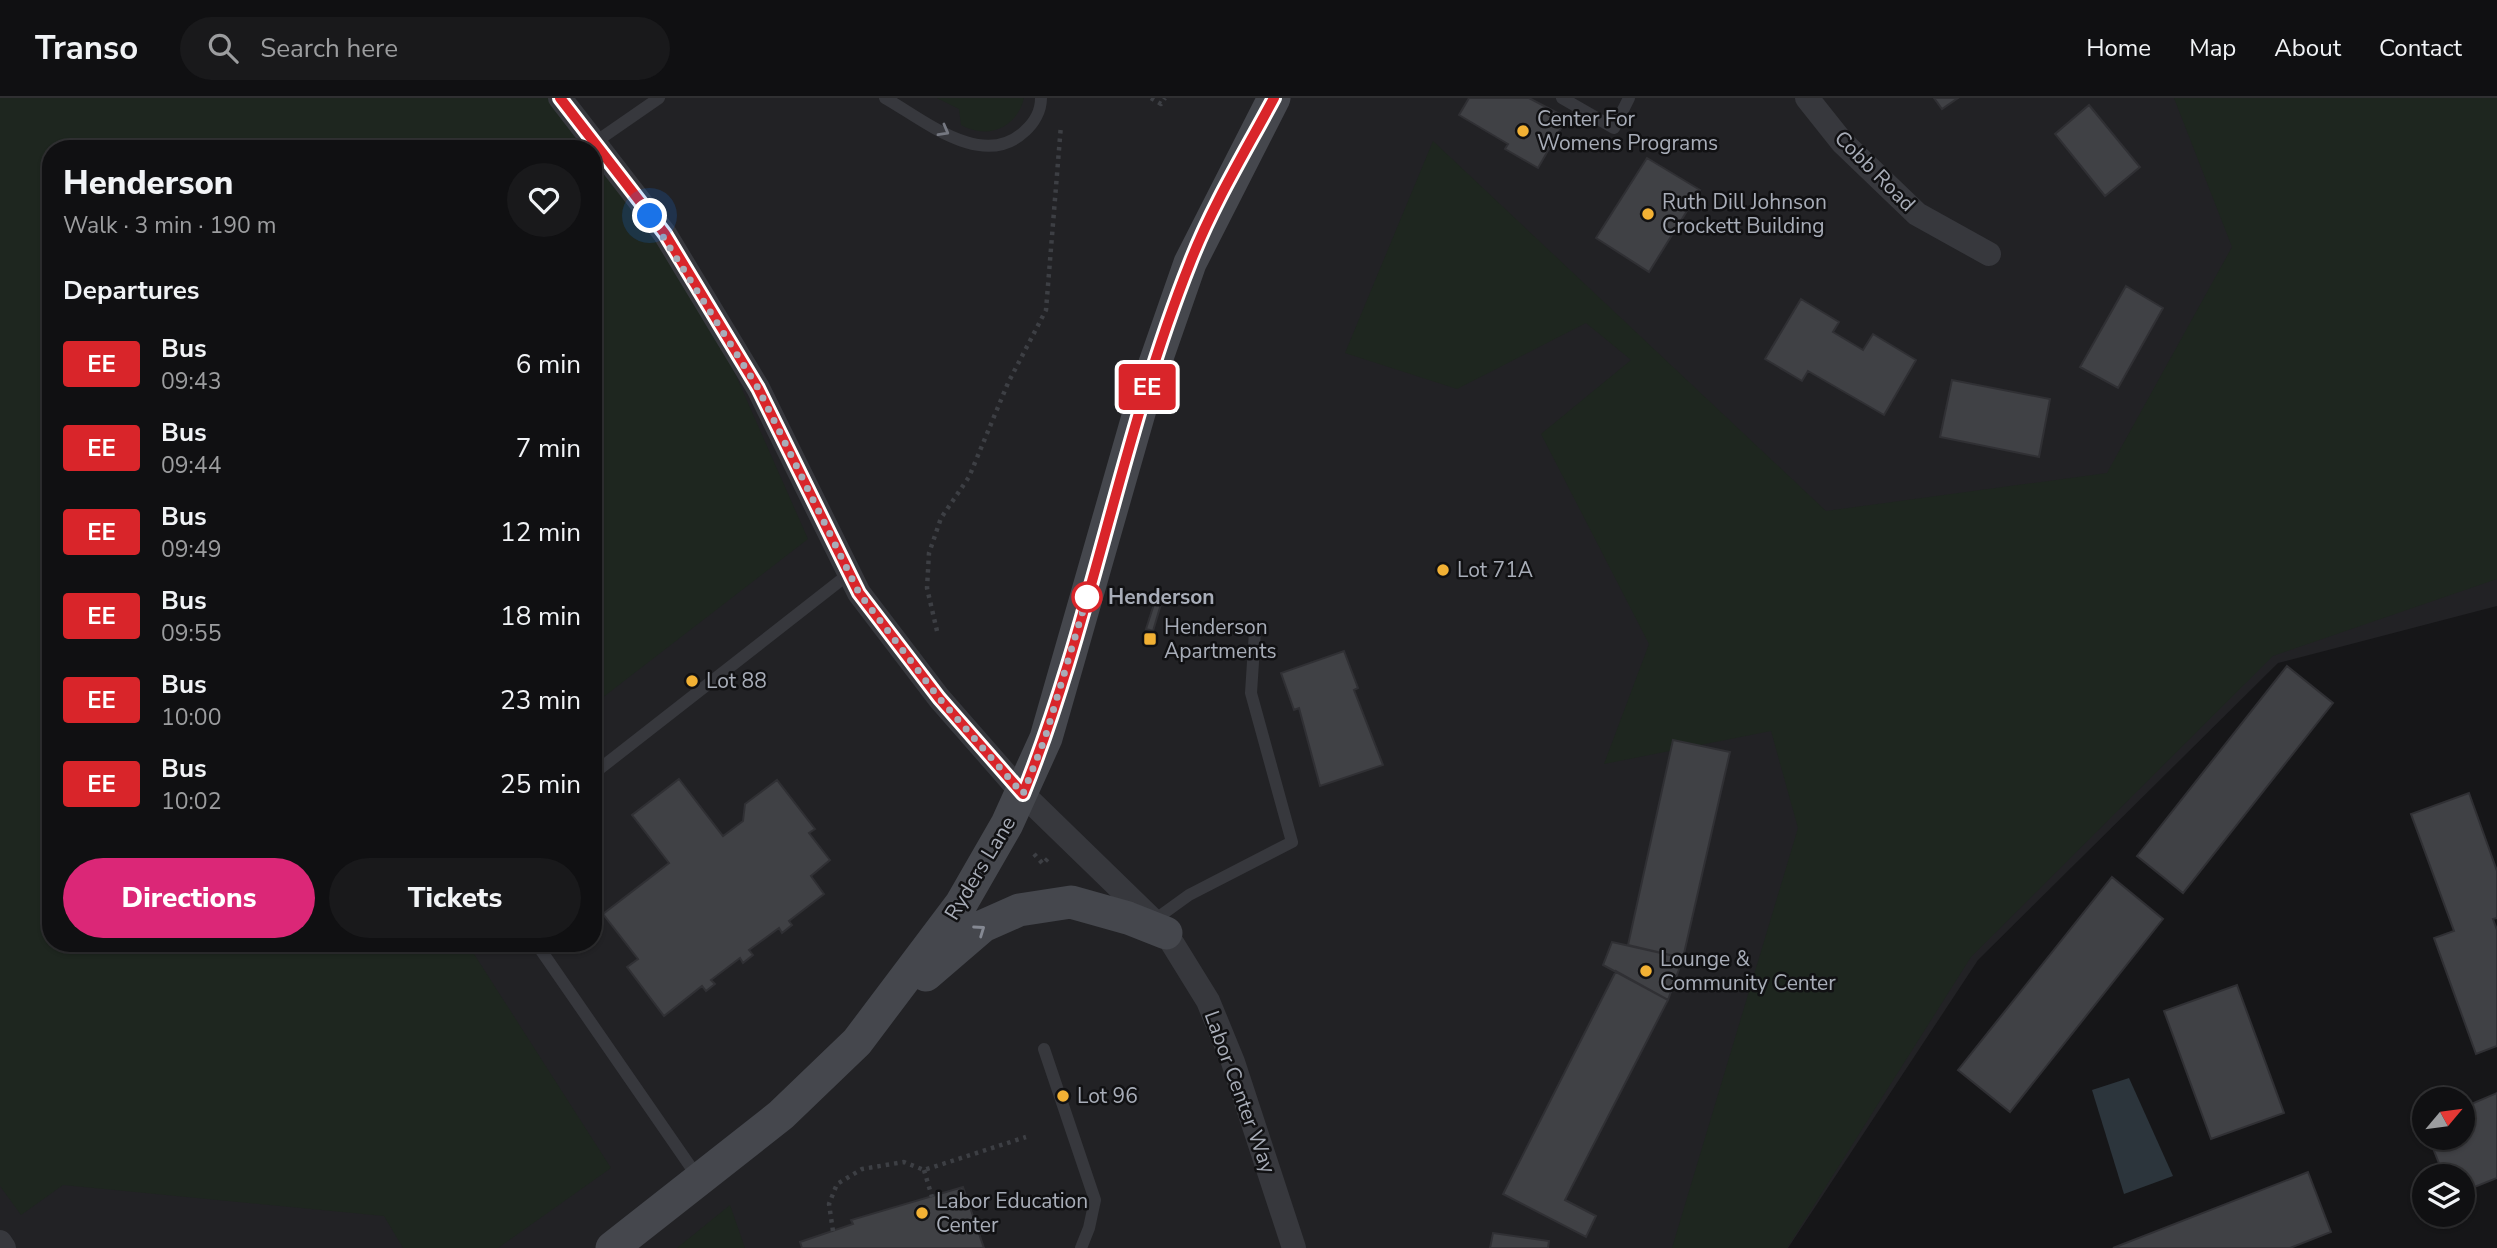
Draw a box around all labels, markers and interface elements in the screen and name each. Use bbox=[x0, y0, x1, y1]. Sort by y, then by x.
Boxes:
search box bbox=[180, 17, 670, 80]
text: Transo bbox=[35, 26, 138, 71]
icon: search bbox=[204, 29, 242, 67]
text: Search here bbox=[260, 31, 398, 66]
text: Home bbox=[2086, 32, 2151, 64]
text: Map bbox=[2189, 32, 2236, 64]
text: About bbox=[2274, 32, 2341, 64]
text: Contact bbox=[2379, 32, 2462, 64]
place label: Center For Womens Programs bbox=[1537, 105, 1718, 157]
one-way arrow bbox=[937, 123, 950, 136]
marker: Center For Womens Programs bbox=[1515, 123, 1531, 139]
street label: Cobb Road bbox=[1828, 124, 1922, 218]
text: Henderson bbox=[63, 161, 233, 206]
button: heart bbox=[507, 163, 581, 237]
place label: Ruth Dill Johnson Crockett Building bbox=[1662, 188, 1827, 240]
your location bbox=[632, 198, 667, 233]
marker: Ruth Dill Johnson Crockett Building bbox=[1640, 206, 1656, 222]
text: Walk · 3 min · 190 m bbox=[63, 210, 276, 241]
text: Departures bbox=[63, 273, 199, 308]
text: Bus bbox=[161, 331, 207, 366]
text: 6 min bbox=[516, 347, 581, 382]
text: EE bbox=[87, 348, 116, 380]
line badge: EE bbox=[1116, 364, 1178, 410]
text: 09:43 bbox=[161, 366, 221, 397]
text: EE bbox=[1133, 371, 1161, 403]
text: Bus bbox=[161, 415, 207, 450]
text: 7 min bbox=[516, 431, 581, 466]
text: EE bbox=[87, 432, 116, 464]
text: 09:44 bbox=[161, 450, 221, 481]
text: Bus bbox=[161, 499, 207, 534]
text: 12 min bbox=[500, 515, 581, 550]
text: EE bbox=[87, 516, 116, 548]
text: 09:49 bbox=[161, 534, 221, 565]
place label: Lot 71A bbox=[1457, 556, 1533, 584]
marker: Lot 71A bbox=[1435, 562, 1451, 578]
marker: Henderson bbox=[1072, 582, 1102, 612]
text: Bus bbox=[161, 583, 207, 618]
place label: Henderson bbox=[1108, 583, 1215, 611]
text: 18 min bbox=[500, 599, 581, 634]
text: EE bbox=[87, 600, 116, 632]
place label: Henderson Apartments bbox=[1164, 613, 1277, 665]
text: 09:55 bbox=[161, 618, 221, 649]
marker: Henderson Apartments bbox=[1142, 631, 1158, 647]
text: Bus bbox=[161, 667, 207, 702]
place label: Lot 88 bbox=[706, 667, 767, 695]
marker: Lot 88 bbox=[684, 673, 700, 689]
text: 23 min bbox=[500, 683, 581, 718]
text: EE bbox=[87, 684, 116, 716]
text: 10:00 bbox=[161, 702, 221, 733]
text: Bus bbox=[161, 751, 207, 786]
text: 25 min bbox=[500, 767, 581, 802]
text: EE bbox=[87, 768, 116, 800]
text: 10:02 bbox=[161, 786, 221, 817]
street label: Ryders Lane bbox=[938, 811, 1022, 925]
button: Directions bbox=[63, 858, 315, 938]
button: Tickets bbox=[329, 858, 581, 938]
one-way arrow bbox=[972, 926, 985, 938]
place label: Lounge & Community Center bbox=[1660, 945, 1836, 997]
marker: Lounge & Community Center bbox=[1638, 963, 1654, 979]
street label: Labor Center Way bbox=[1198, 1007, 1282, 1177]
place label: Lot 96 bbox=[1077, 1082, 1138, 1110]
north arrow bbox=[2412, 1087, 2474, 1150]
map controls bbox=[2412, 1087, 2475, 1227]
marker: Lot 96 bbox=[1055, 1088, 1071, 1104]
button: layers bbox=[2412, 1164, 2475, 1227]
place label: Labor Education Center bbox=[936, 1187, 1088, 1239]
marker: Labor Education Center bbox=[914, 1205, 930, 1221]

